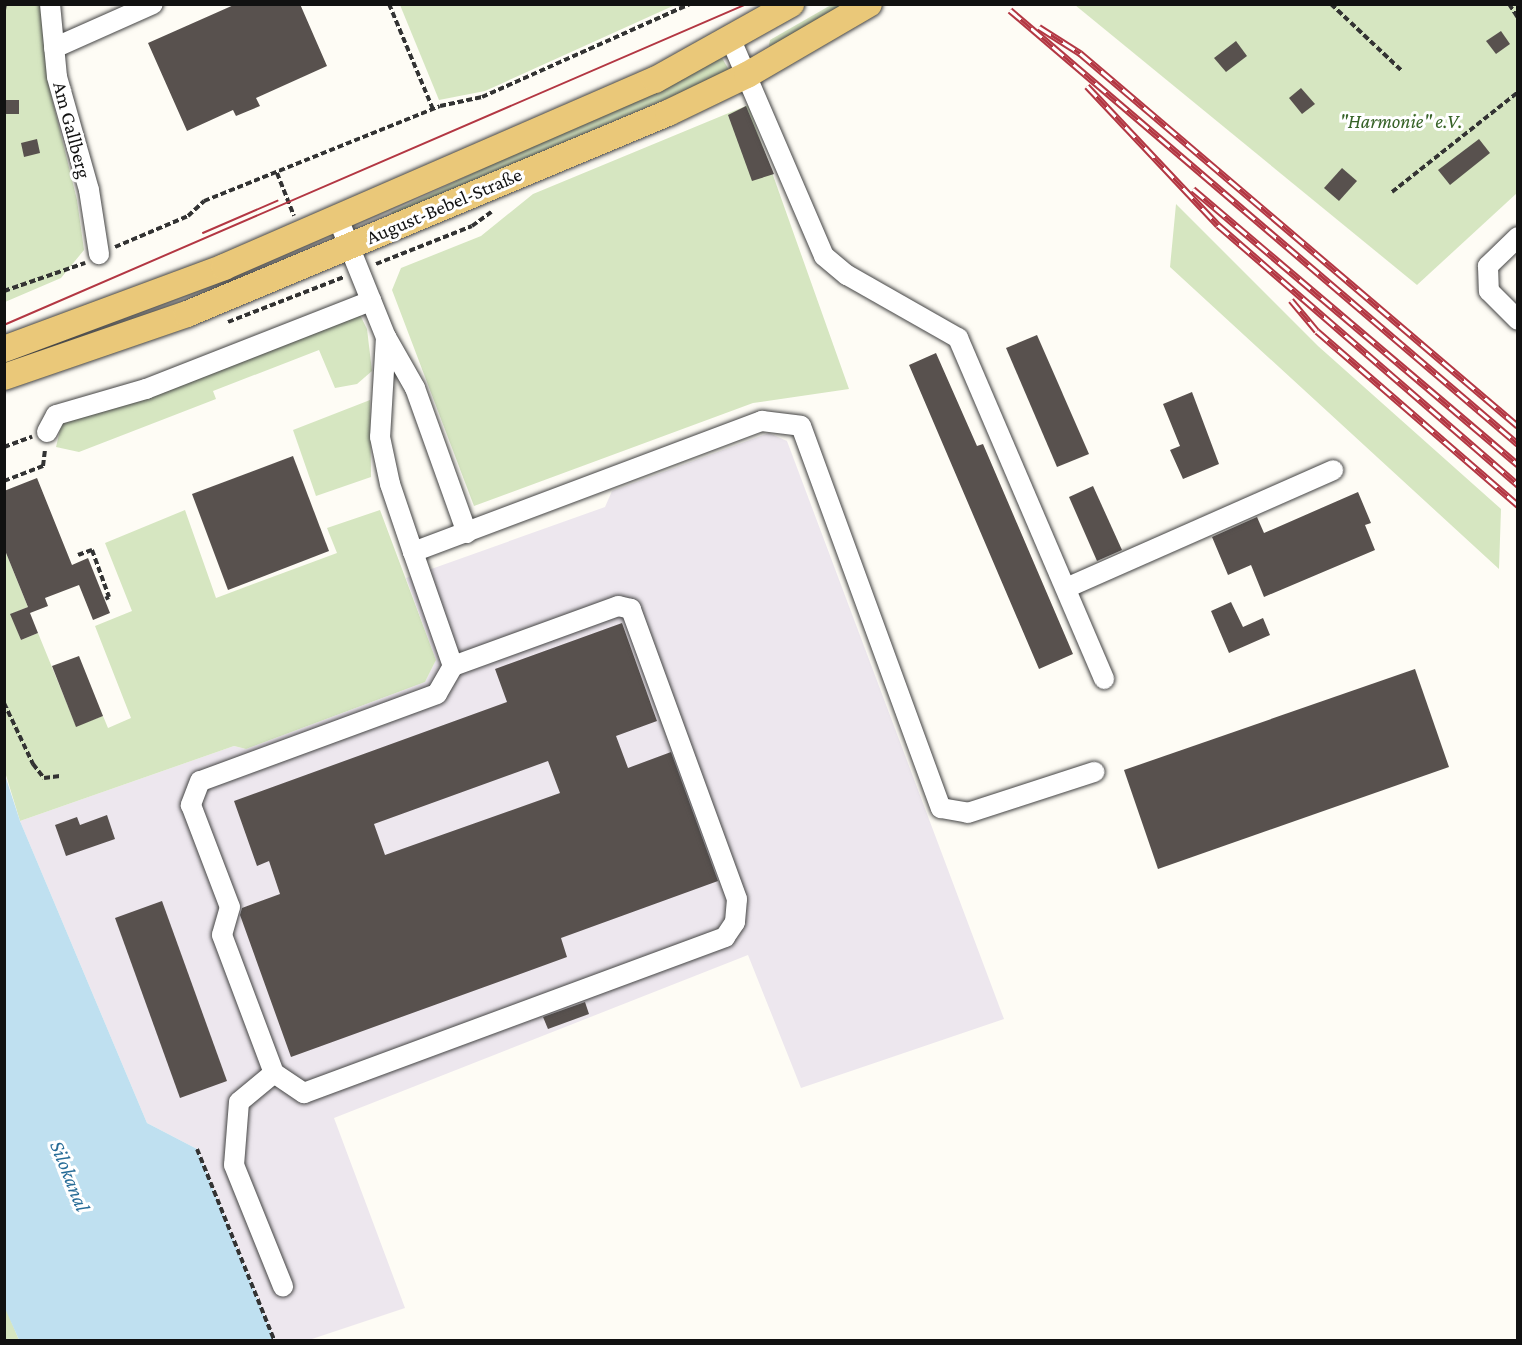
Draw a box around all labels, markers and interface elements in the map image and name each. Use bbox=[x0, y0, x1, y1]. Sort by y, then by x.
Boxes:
street label: Am Gallberg bbox=[48, 79, 96, 181]
park label: "Harmonie" e.V. bbox=[1340, 109, 1462, 133]
street label: August-Bebel-Straße bbox=[363, 162, 525, 250]
water label: Silokanal bbox=[44, 1137, 96, 1215]

